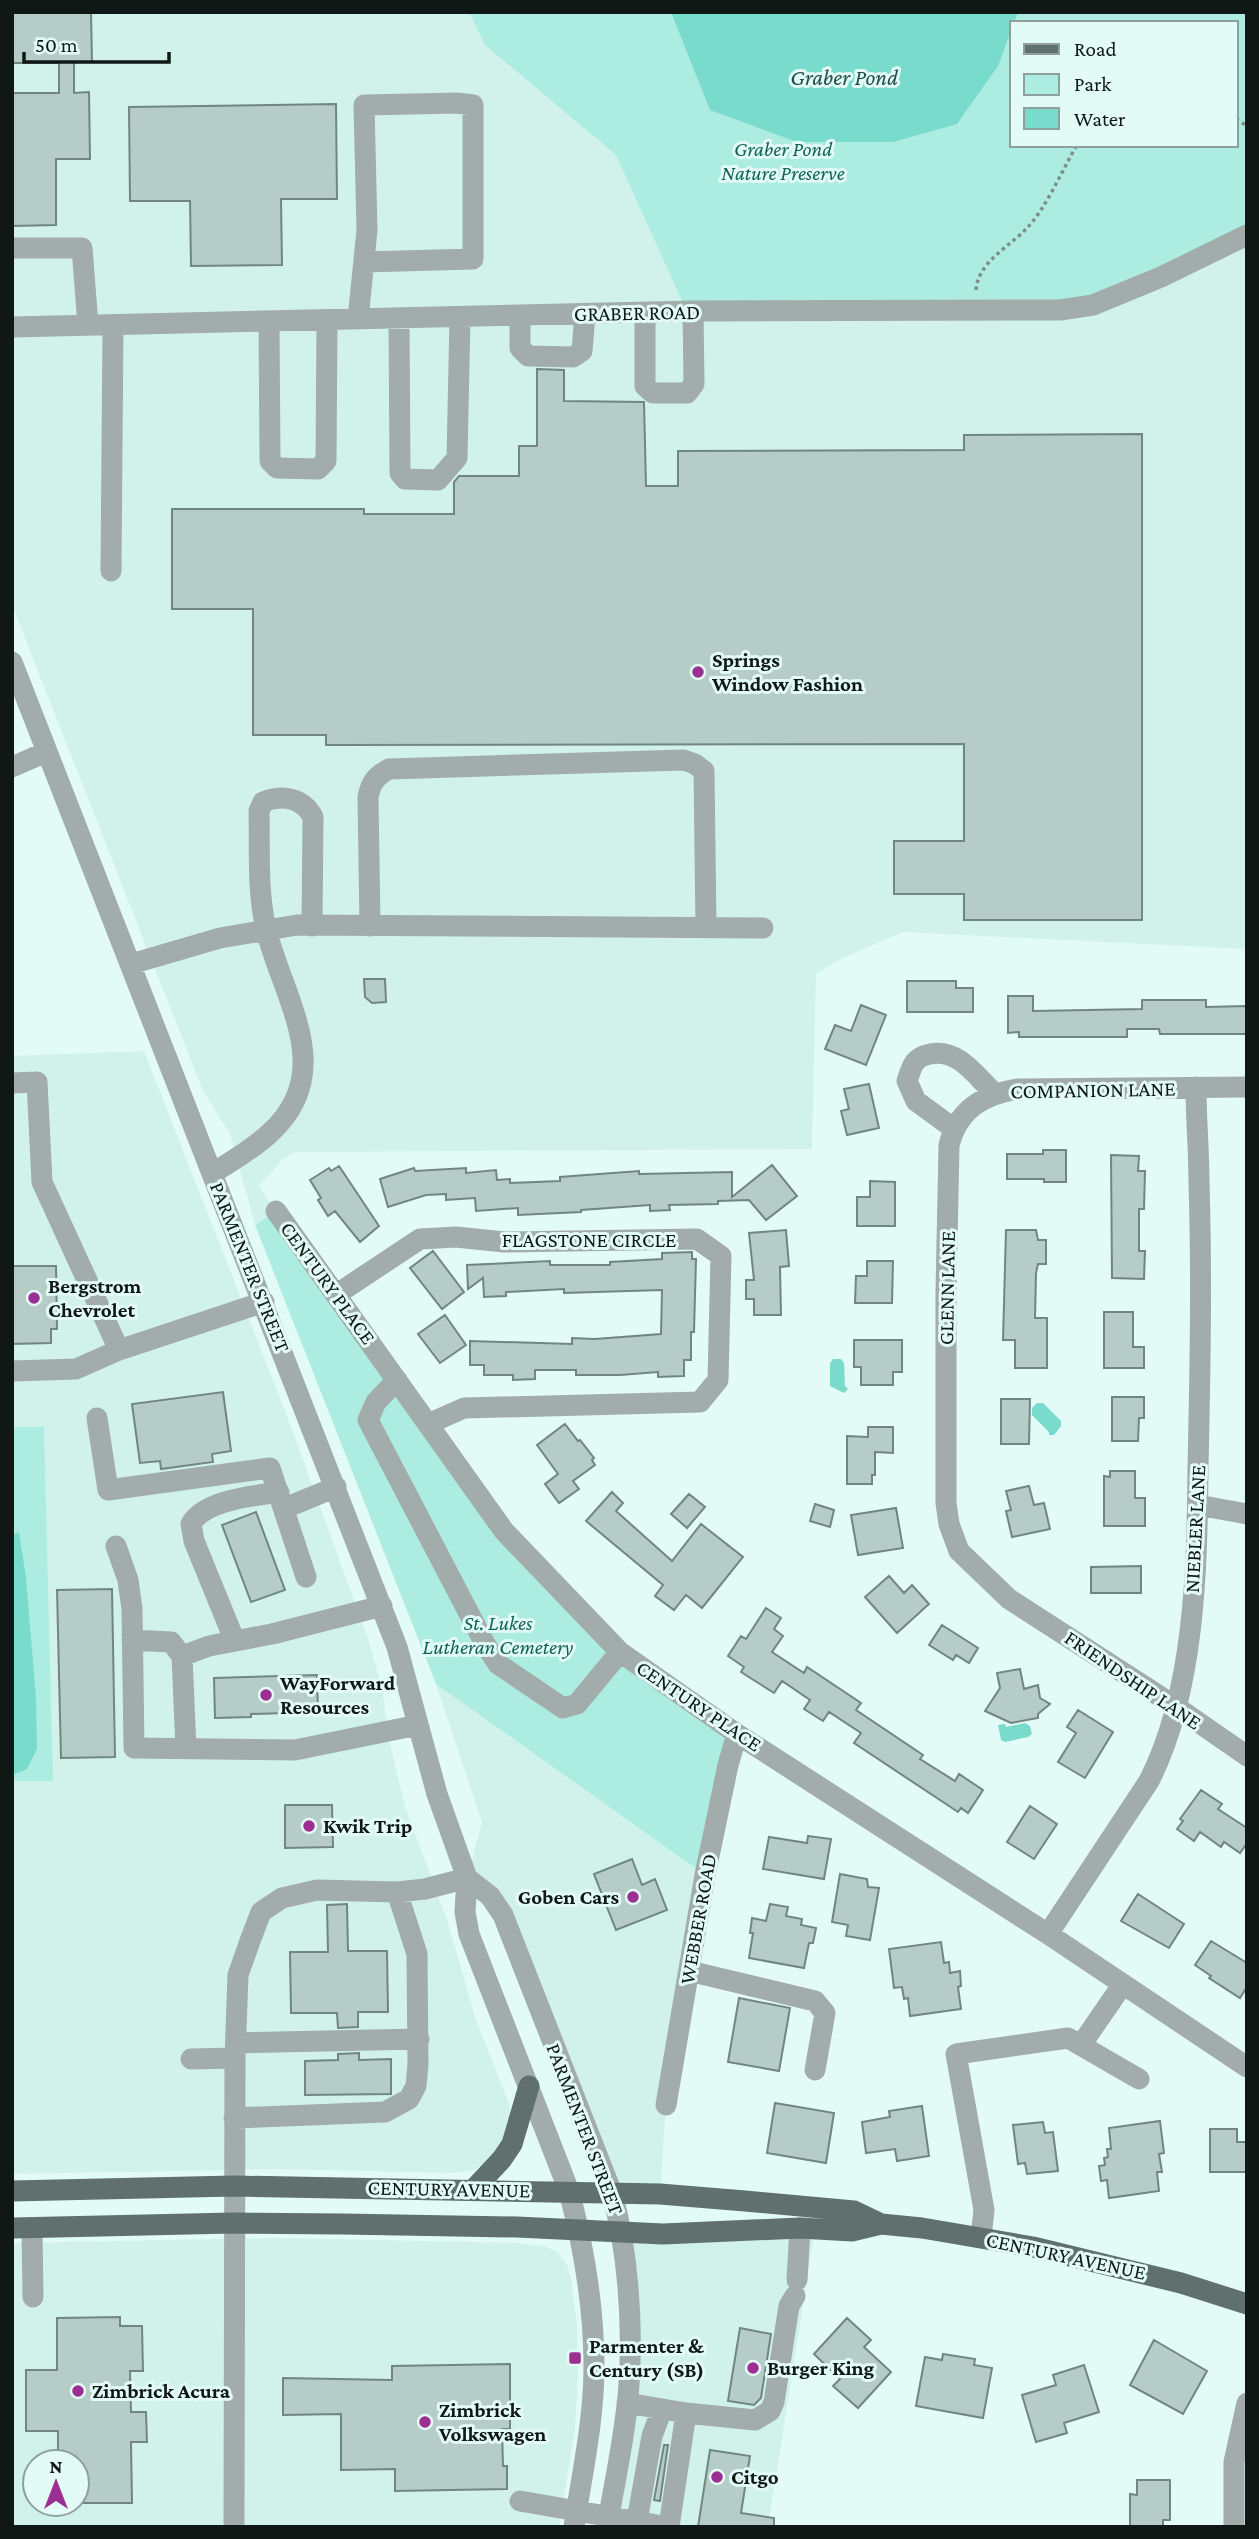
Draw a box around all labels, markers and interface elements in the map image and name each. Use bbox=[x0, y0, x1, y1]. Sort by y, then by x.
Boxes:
scale bar bbox=[24, 21, 170, 65]
legend bbox=[1010, 21, 1238, 147]
text: 50 m bbox=[35, 33, 78, 57]
text: Road bbox=[1074, 37, 1117, 61]
water label: Graber Pond bbox=[790, 64, 899, 90]
text: Park bbox=[1074, 72, 1111, 96]
text: Water bbox=[1074, 107, 1126, 131]
park label: Graber Pond Nature Preserve bbox=[721, 137, 845, 185]
street label: GRABER ROAD bbox=[574, 300, 700, 326]
place label: Springs Window Fashion bbox=[711, 648, 863, 696]
marker: Springs Window Fashion bbox=[690, 664, 706, 680]
street label: COMPANION LANE bbox=[1010, 1077, 1176, 1103]
street label: PARMENTER STREET bbox=[205, 1178, 295, 1356]
street label: CENTURY PLACE bbox=[276, 1217, 380, 1349]
street label: FLAGSTONE CIRCLE bbox=[502, 1228, 676, 1252]
street label: GLENN LANE bbox=[934, 1231, 960, 1345]
place label: Bergstrom Chevrolet bbox=[48, 1274, 142, 1322]
marker: Bergstrom Chevrolet bbox=[26, 1290, 42, 1306]
street label: NIEBLER LANE bbox=[1180, 1464, 1210, 1594]
park label: St. Lukes Lutheran Cemetery bbox=[423, 1611, 574, 1659]
street label: FRIENDSHIP LANE bbox=[1060, 1625, 1206, 1735]
street label: CENTURY PLACE bbox=[632, 1655, 766, 1757]
place label: WayForward Resources bbox=[279, 1671, 396, 1719]
marker: WayForward Resources bbox=[258, 1687, 274, 1703]
place label: Kwik Trip bbox=[323, 1814, 412, 1838]
marker: Kwik Trip bbox=[301, 1818, 317, 1834]
street label: WEBBER ROAD bbox=[675, 1852, 721, 1986]
place label: Goben Cars bbox=[518, 1885, 619, 1909]
marker: Goben Cars bbox=[625, 1889, 641, 1905]
street label: PARMENTER STREET bbox=[541, 2040, 629, 2219]
street label: CENTURY AVENUE bbox=[367, 2176, 531, 2202]
street label: CENTURY AVENUE bbox=[984, 2227, 1148, 2285]
place label: Parmenter & Century (SB) bbox=[589, 2334, 705, 2382]
marker: Parmenter & Century (SB) bbox=[567, 2350, 583, 2366]
place label: Burger King bbox=[767, 2356, 875, 2380]
marker: Burger King bbox=[745, 2360, 761, 2376]
place label: Zimbrick Acura bbox=[92, 2379, 231, 2403]
marker: Zimbrick Acura bbox=[70, 2383, 86, 2399]
place label: Zimbrick Volkswagen bbox=[438, 2398, 546, 2446]
marker: Zimbrick Volkswagen bbox=[417, 2414, 433, 2430]
north arrow bbox=[21, 2448, 91, 2518]
text: N bbox=[50, 2456, 63, 2477]
place label: Citgo bbox=[731, 2465, 779, 2489]
marker: Citgo bbox=[709, 2469, 725, 2485]

